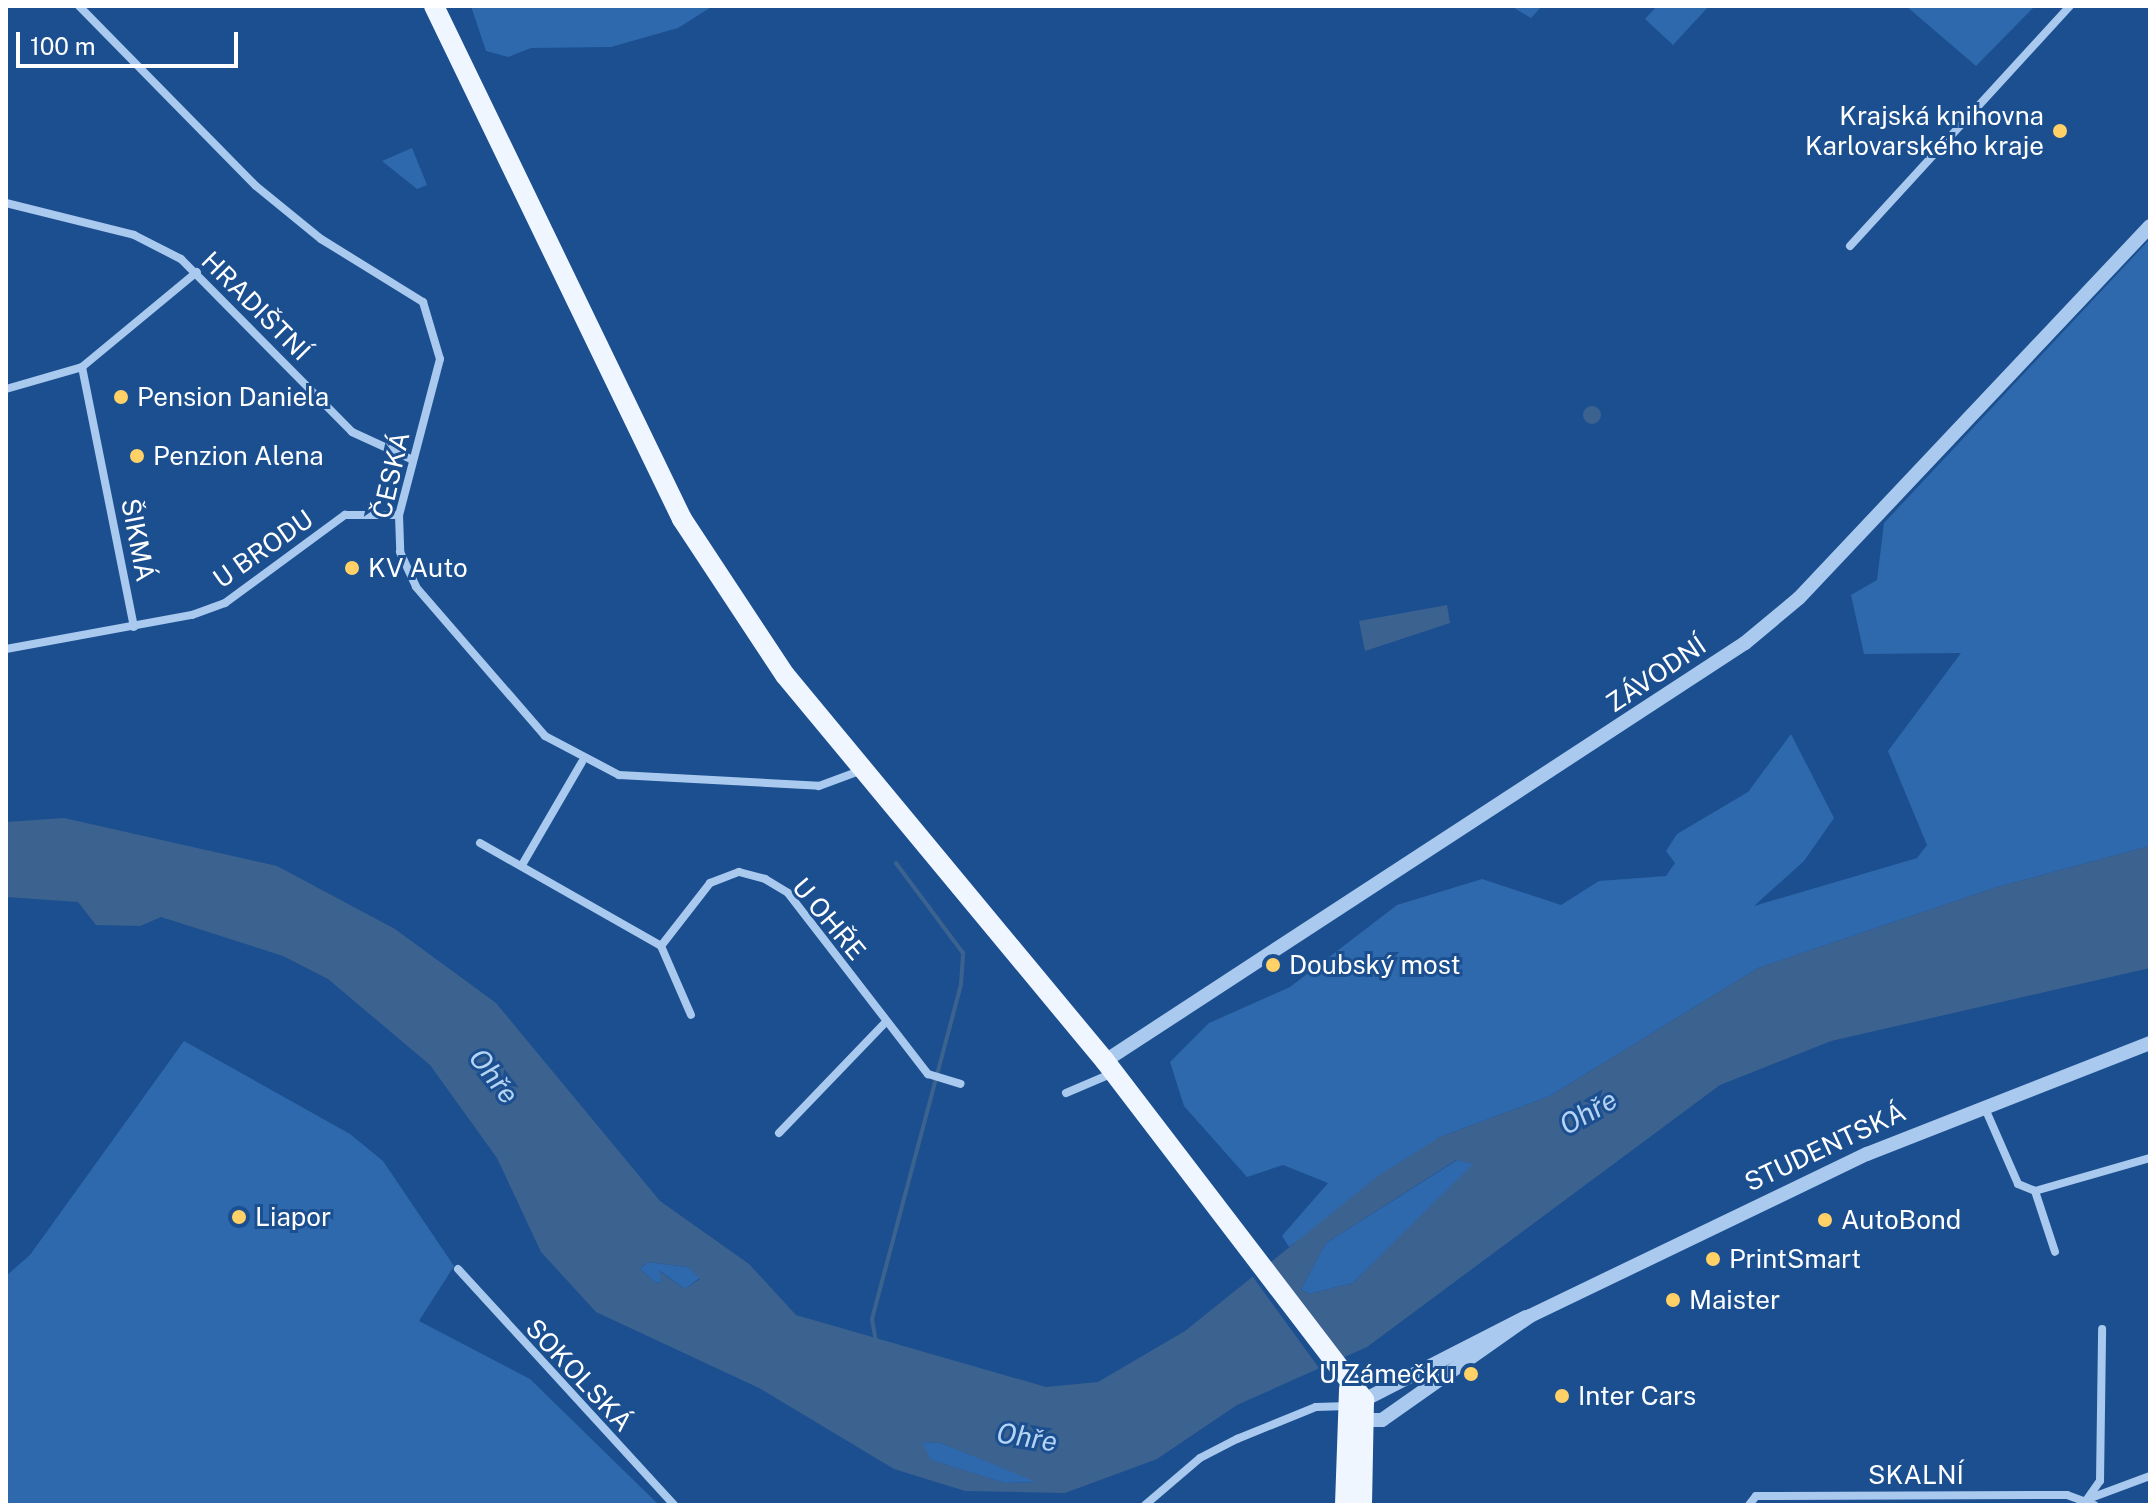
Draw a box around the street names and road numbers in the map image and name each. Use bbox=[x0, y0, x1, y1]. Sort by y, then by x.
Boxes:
street label: HRADIŠTNÍ bbox=[195, 245, 317, 367]
street label: ČESKÁ bbox=[366, 429, 416, 521]
street label: ŠIKMÁ bbox=[115, 496, 161, 584]
street label: U BRODU bbox=[207, 503, 319, 595]
street label: ZÁVODNÍ bbox=[1600, 629, 1712, 719]
street label: U OHŘE bbox=[786, 872, 872, 966]
street label: STUDENTSKÁ bbox=[1740, 1096, 1910, 1198]
street label: SOKOLSKÁ bbox=[519, 1312, 639, 1438]
street label: SKALNÍ bbox=[1868, 1459, 1964, 1491]

